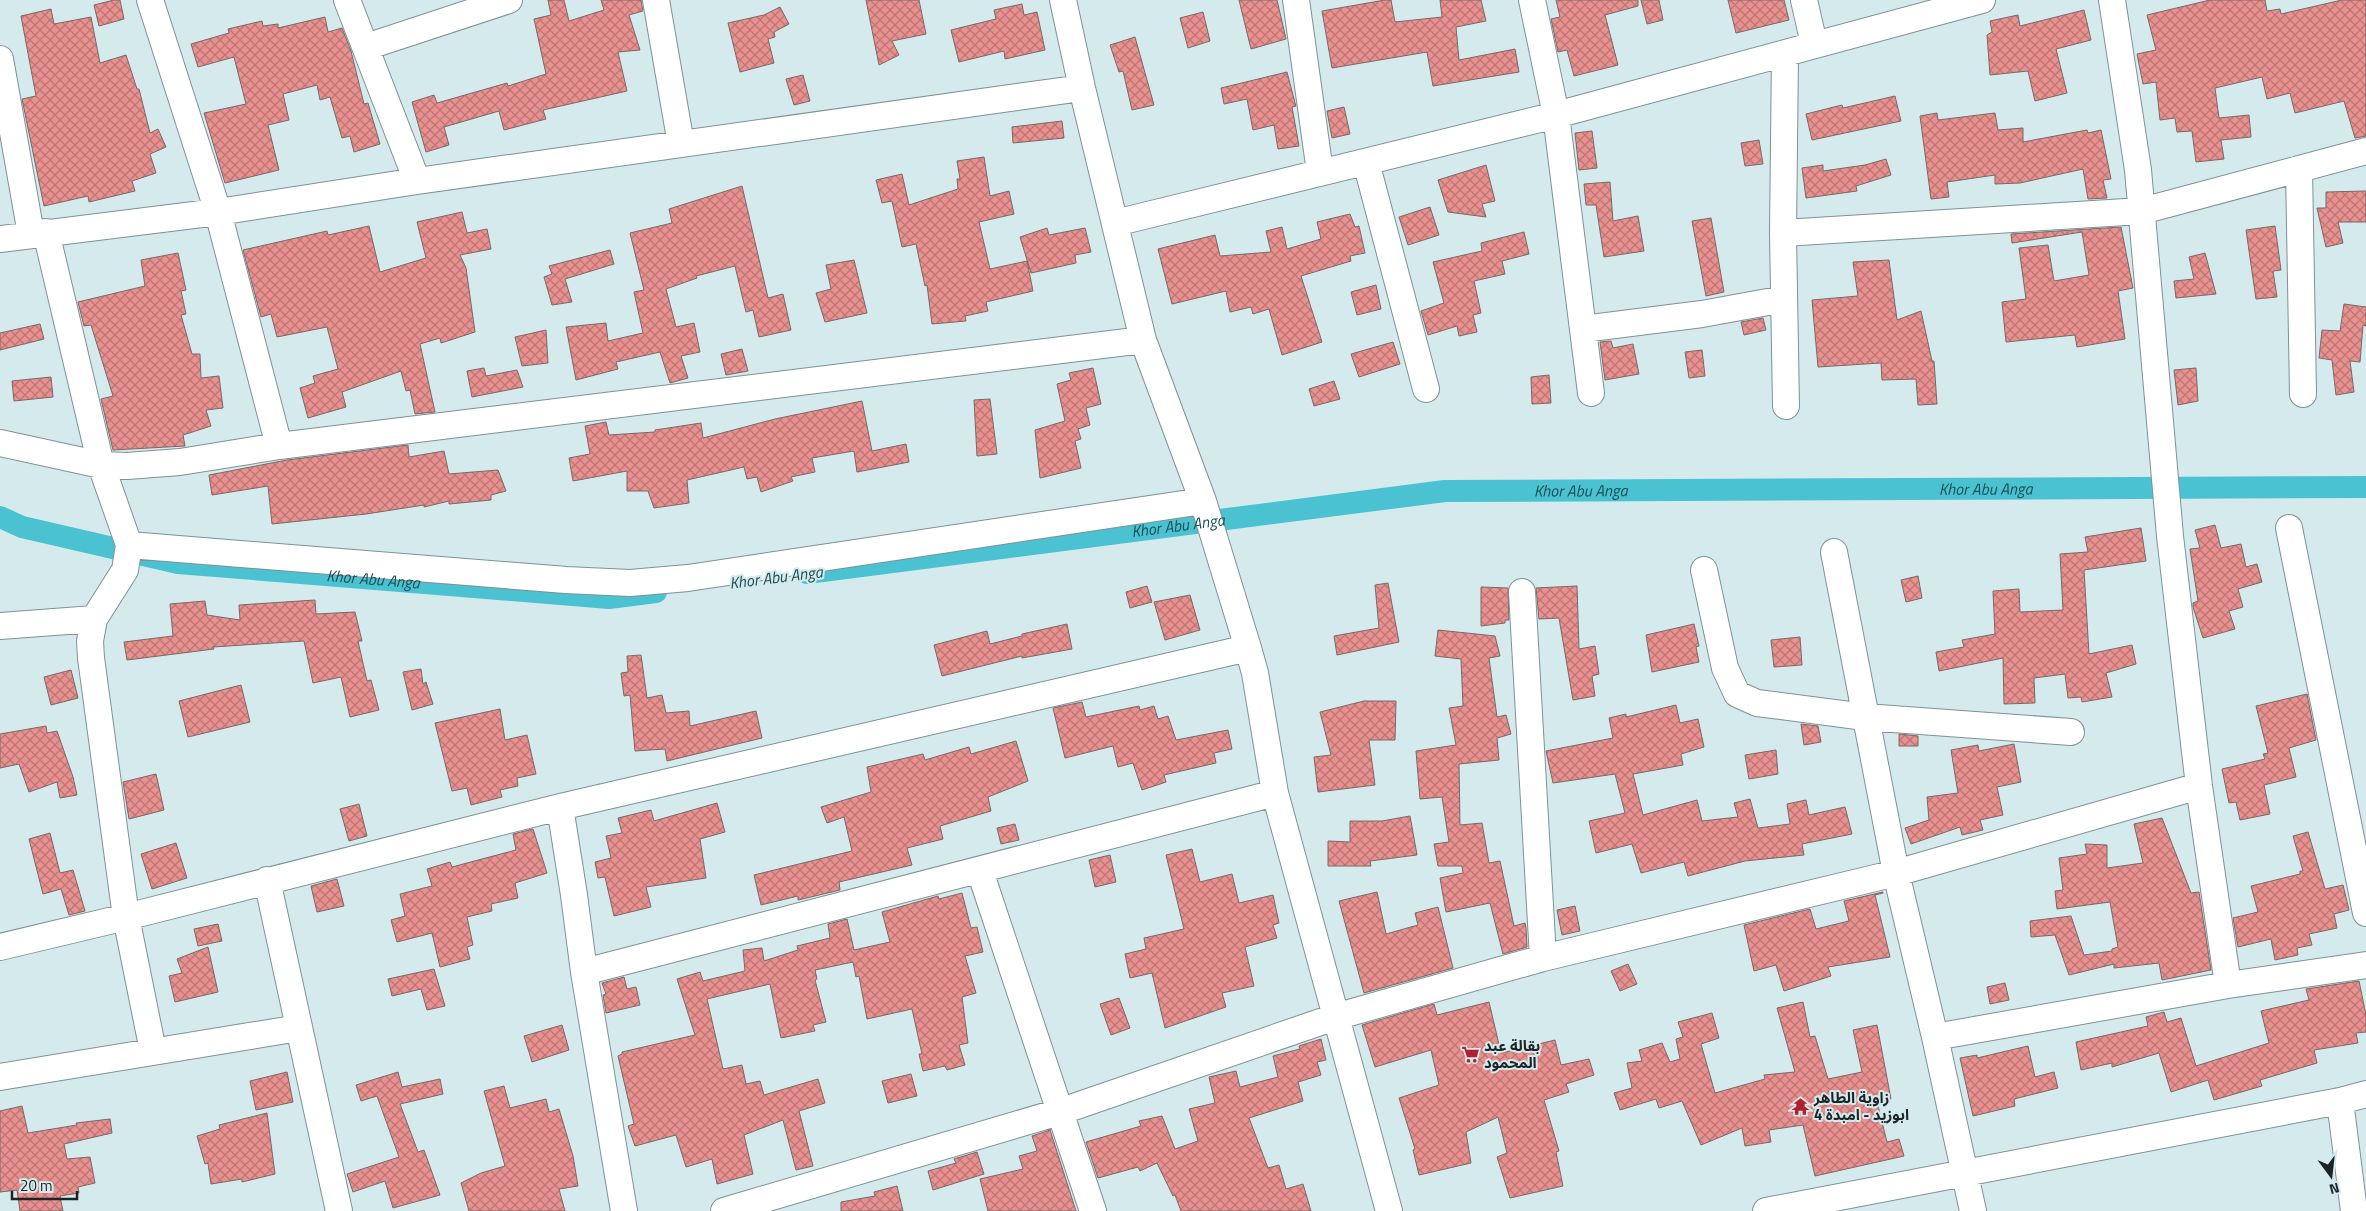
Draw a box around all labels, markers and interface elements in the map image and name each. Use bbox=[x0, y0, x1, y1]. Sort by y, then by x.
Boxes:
water label: Khor Abu Anga bbox=[1939, 476, 2034, 501]
water label: Khor Abu Anga bbox=[1534, 478, 1629, 503]
water label: Khor Abu Anga bbox=[1130, 507, 1227, 543]
water label: Khor Abu Anga bbox=[728, 559, 825, 595]
water label: Khor Abu Anga bbox=[326, 563, 422, 595]
place label: بقالة عبد المحمود bbox=[1484, 1034, 1540, 1074]
supermarket icon: بقالة عبد المحمود bbox=[1460, 1045, 1480, 1065]
place label: زاوية الطاهر ابوزيد - امبدة 4 bbox=[1813, 1086, 1909, 1126]
temple icon: زاوية الطاهر ابوزيد - امبدة 4 bbox=[1790, 1097, 1810, 1117]
north arrow bbox=[2306, 1151, 2356, 1201]
scale bar bbox=[12, 1168, 78, 1200]
text: 20 m bbox=[20, 1174, 53, 1197]
text: N bbox=[2327, 1178, 2342, 1200]

